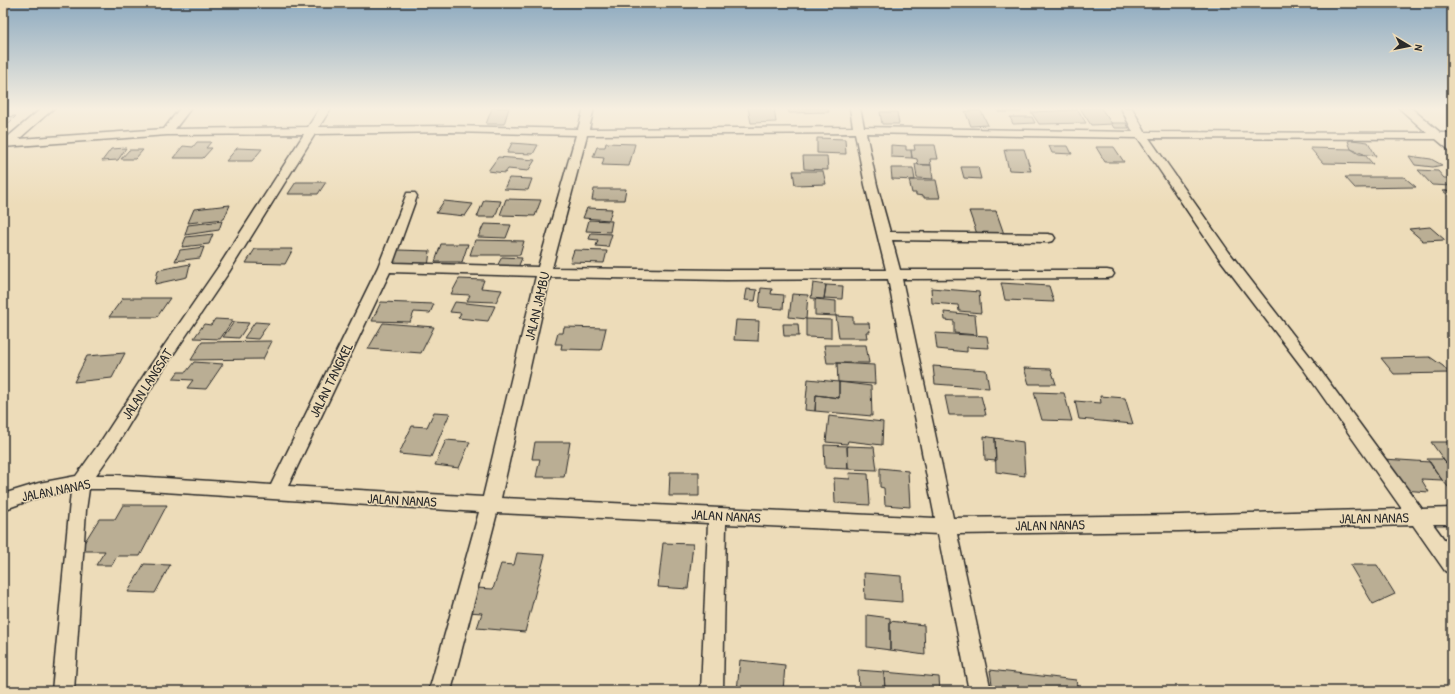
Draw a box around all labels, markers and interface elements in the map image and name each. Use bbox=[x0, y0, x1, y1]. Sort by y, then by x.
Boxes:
north arrow bbox=[1389, 26, 1429, 66]
text: N bbox=[1411, 44, 1426, 52]
street label: JALAN JAMBU bbox=[519, 269, 554, 342]
street label: JALAN TANGKEL bbox=[304, 339, 357, 420]
street label: JALAN LANGSAT bbox=[117, 344, 177, 423]
street label: JALAN NANAS bbox=[20, 473, 92, 505]
street label: JALAN NANAS bbox=[367, 488, 438, 511]
street label: JALAN NANAS bbox=[691, 504, 762, 527]
street label: JALAN NANAS bbox=[1339, 507, 1410, 528]
street label: JALAN NANAS bbox=[1015, 514, 1086, 535]

